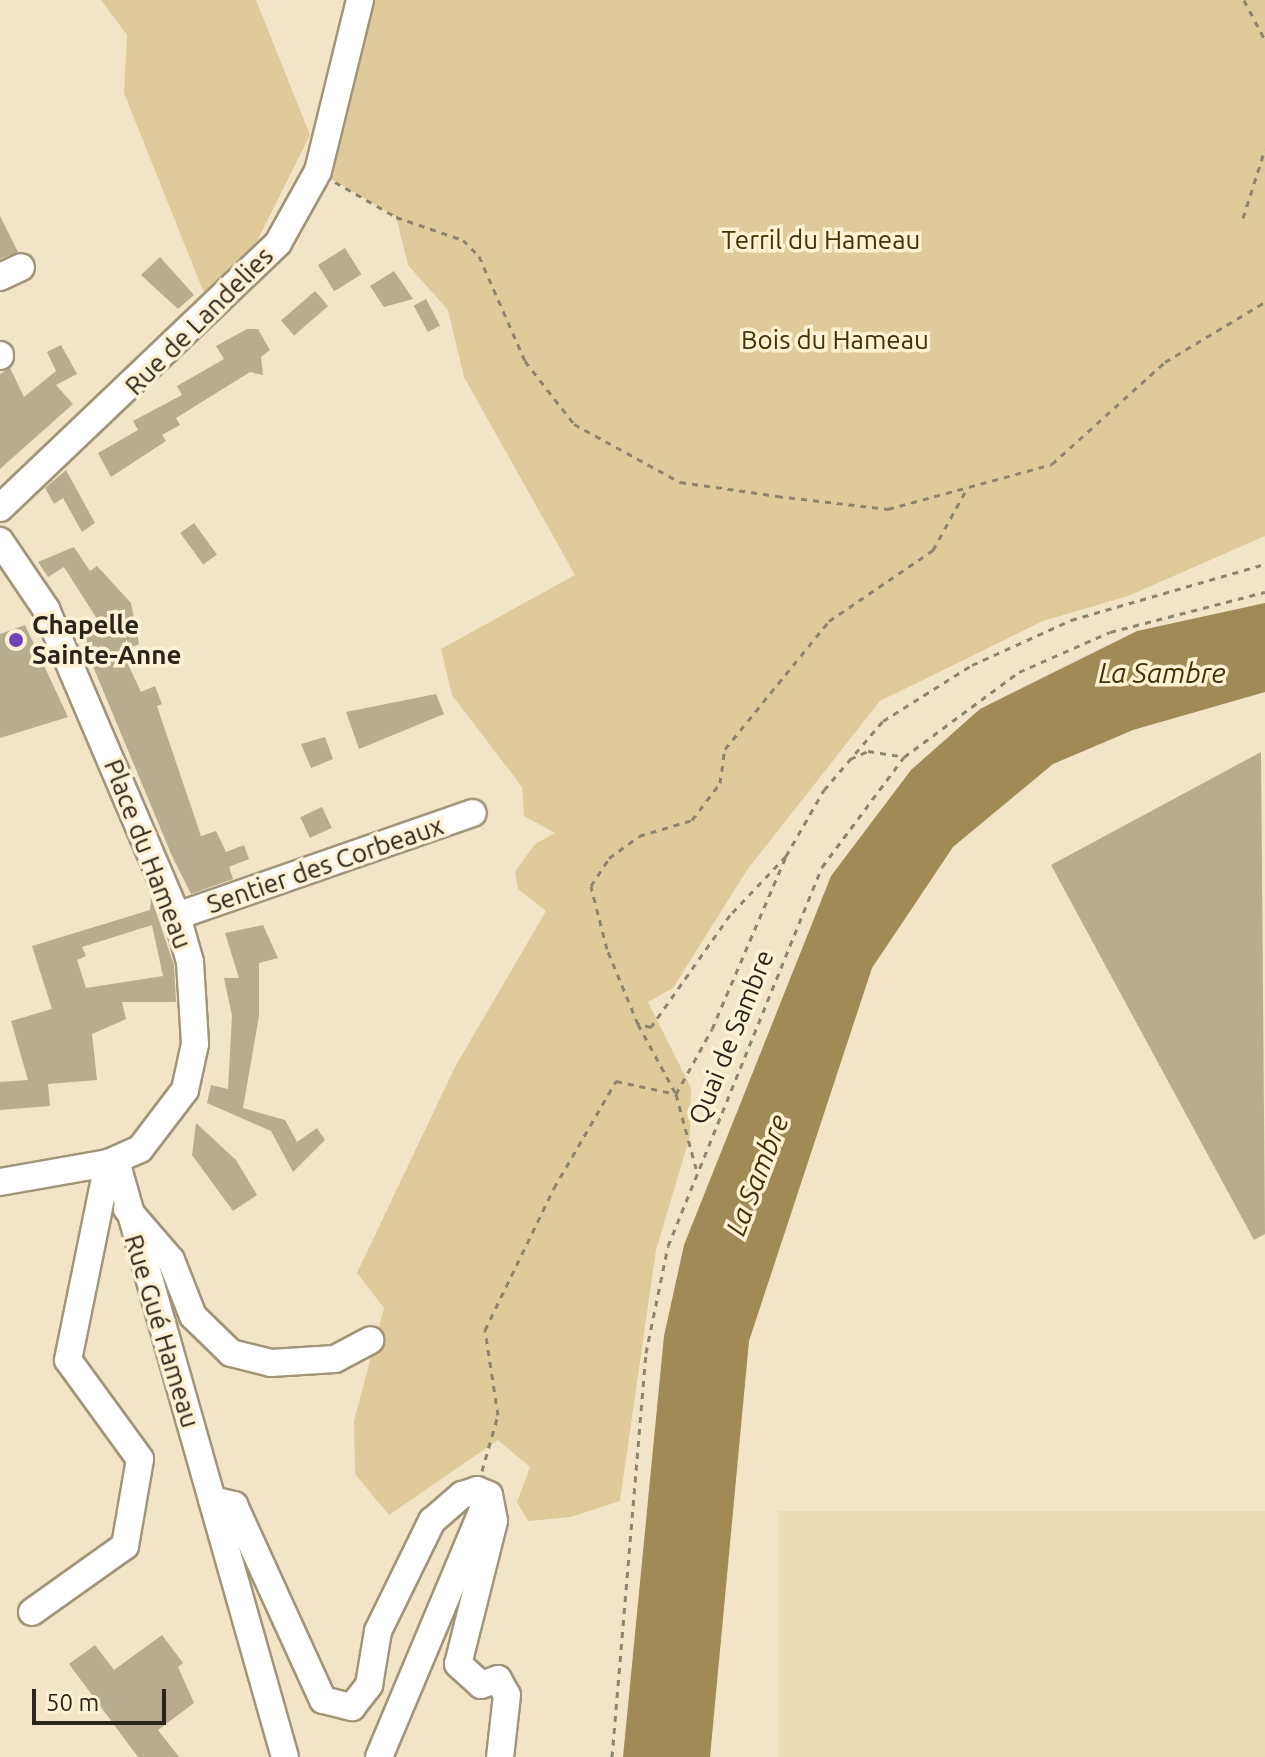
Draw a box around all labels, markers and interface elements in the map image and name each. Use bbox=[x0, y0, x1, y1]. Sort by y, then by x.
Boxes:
park label: Terril du Hameau bbox=[722, 224, 920, 256]
street label: Rue de Landelies bbox=[118, 240, 280, 402]
park label: Bois du Hameau bbox=[741, 324, 929, 356]
place label: Chapelle Sainte-Anne bbox=[32, 609, 182, 670]
marker: Chapelle Sainte-Anne bbox=[7, 631, 25, 649]
water label: La Sambre bbox=[1099, 656, 1225, 690]
street label: Place du Hameau bbox=[97, 755, 199, 953]
street label: Sentier des Corbeaux bbox=[203, 810, 447, 920]
street label: Quai de Sambre bbox=[682, 945, 780, 1129]
water label: La Sambre bbox=[719, 1110, 795, 1240]
street label: Rue Gué Hameau bbox=[118, 1231, 206, 1431]
scale bar bbox=[36, 1673, 170, 1723]
text: 50 m bbox=[46, 1689, 99, 1716]

